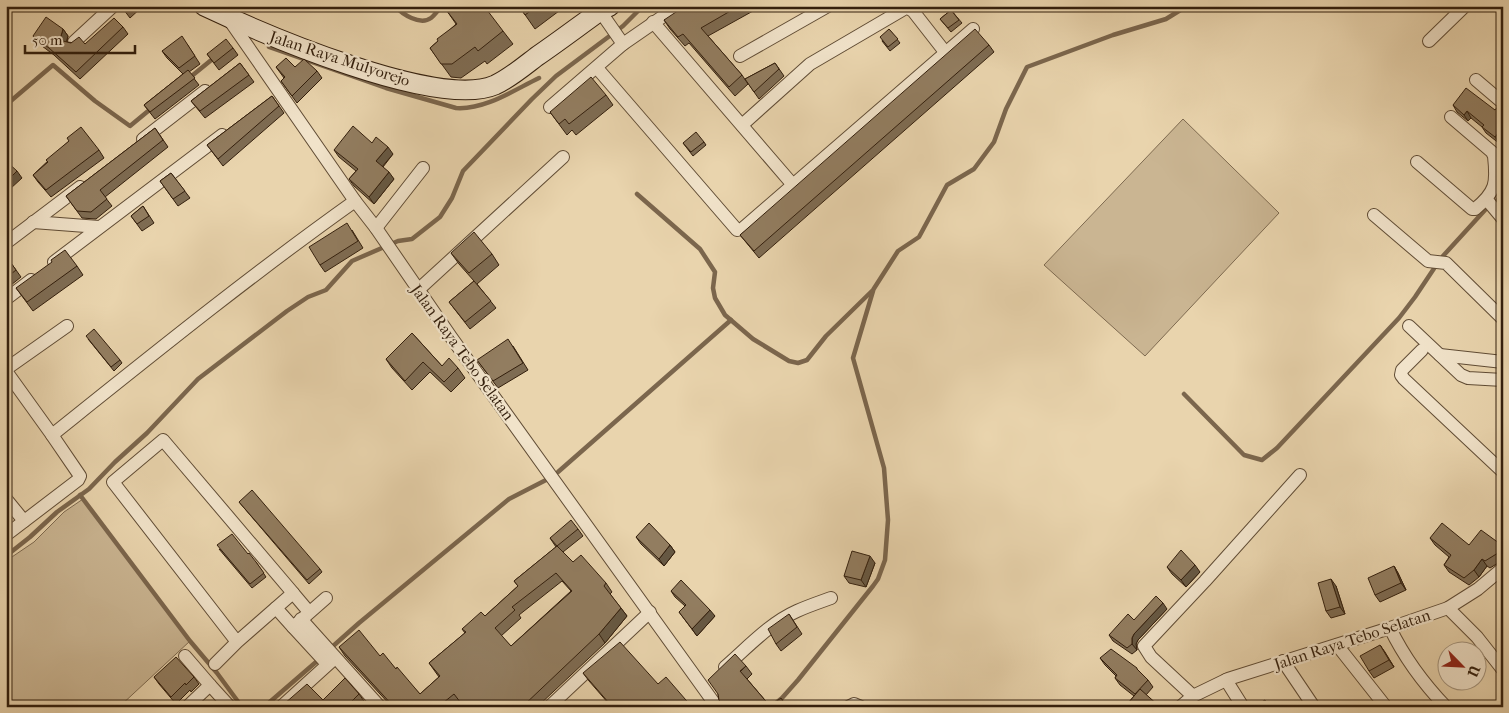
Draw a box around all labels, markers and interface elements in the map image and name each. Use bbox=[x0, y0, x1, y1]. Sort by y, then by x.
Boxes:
scale bar bbox=[25, 22, 135, 54]
street label: Jalan Raya Mulyorejo bbox=[265, 26, 412, 90]
text: 50 m bbox=[32, 31, 63, 49]
street label: Jalan Raya Tebo Selatan bbox=[406, 279, 519, 425]
street label: Jalan Raya Tebo Selatan bbox=[1270, 605, 1433, 674]
north arrow bbox=[1436, 640, 1486, 690]
text: U bbox=[1463, 662, 1484, 680]

